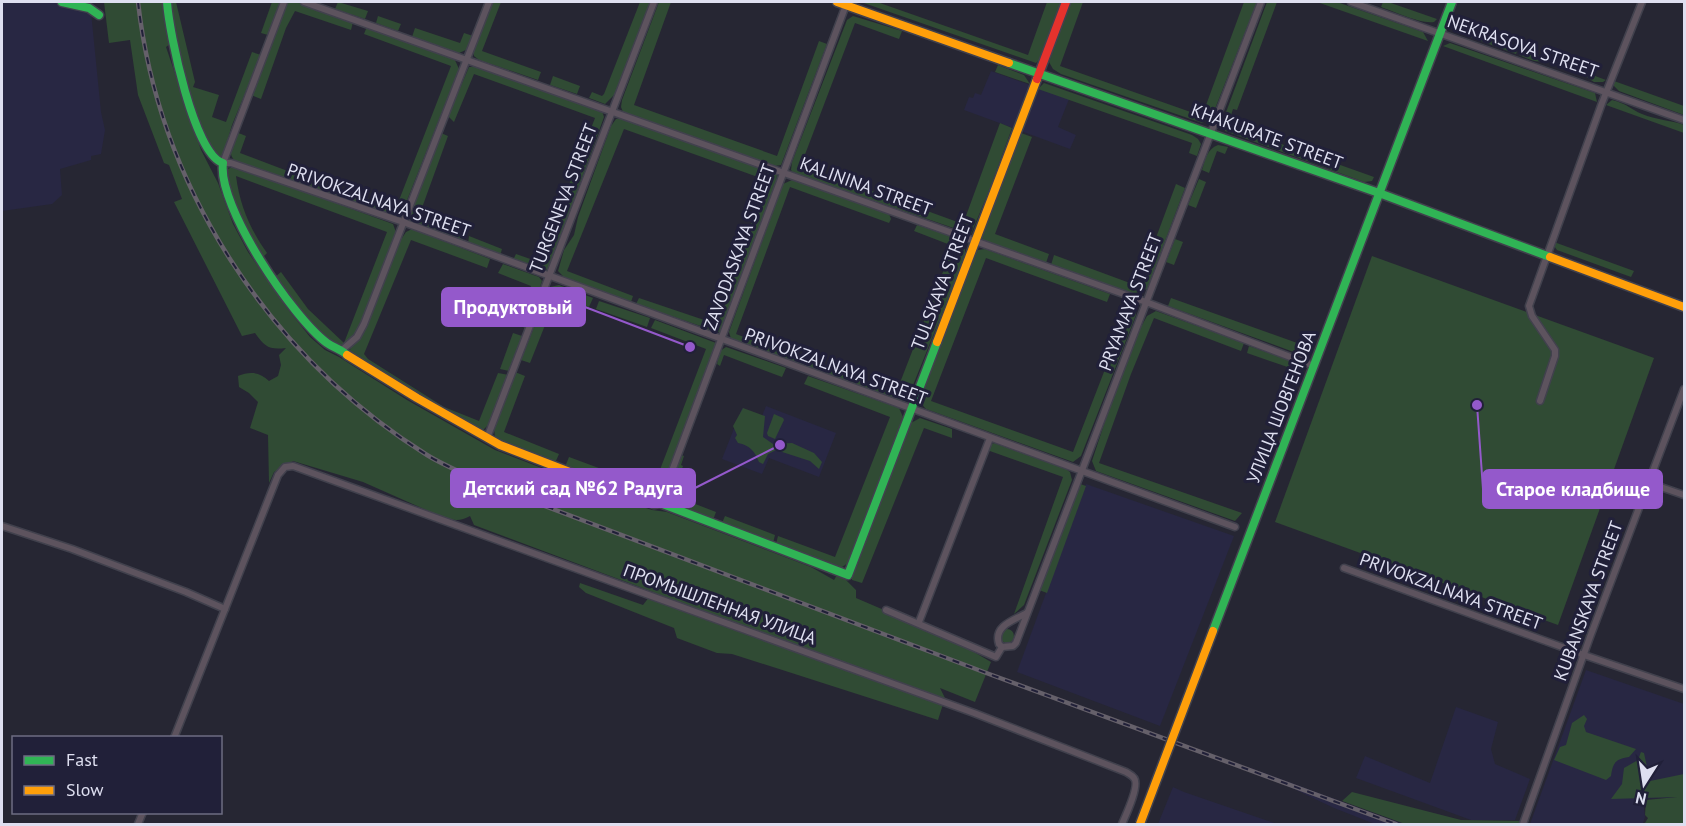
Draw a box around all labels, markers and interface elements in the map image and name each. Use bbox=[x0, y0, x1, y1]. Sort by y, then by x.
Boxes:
street label: NEKRASOVA STREET bbox=[1444, 9, 1602, 83]
street label: KHAKURATE STREET bbox=[1188, 98, 1346, 174]
street label: TURGENEVA STREET bbox=[524, 120, 602, 276]
street label: KALININA STREET bbox=[797, 151, 935, 221]
street label: PRIVOKZALNAYA STREET bbox=[284, 158, 474, 242]
street label: ZAVODASKAYA STREET bbox=[698, 161, 780, 333]
street label: TULSKAYA STREET bbox=[906, 211, 978, 353]
street label: PRYAMAYA STREET bbox=[1093, 230, 1167, 374]
callout: Продуктовый bbox=[442, 288, 585, 326]
text: Продуктовый bbox=[453, 294, 573, 320]
street label: PRIVOKZALNAYA STREET bbox=[742, 322, 930, 410]
street label: УЛИЦА ШОВГЕНОВА bbox=[1241, 327, 1321, 487]
callout: Детский сад №62 Радуга bbox=[451, 469, 695, 507]
callout: Старое кладбище bbox=[1483, 470, 1662, 508]
text: Детский сад №62 Радуга bbox=[463, 475, 683, 501]
text: Старое кладбище bbox=[1496, 476, 1650, 502]
street label: KUBANSKAYA STREET bbox=[1548, 518, 1628, 684]
street label: PRIVOKZALNAYA STREET bbox=[1357, 547, 1545, 635]
street label: ПРОМЫШЛЕННАЯ УЛИЦА bbox=[620, 558, 820, 650]
legend bbox=[12, 736, 222, 814]
text: Fast bbox=[66, 748, 98, 771]
north arrow bbox=[1614, 754, 1674, 814]
text: Slow bbox=[66, 778, 104, 801]
text: N bbox=[1634, 788, 1648, 810]

